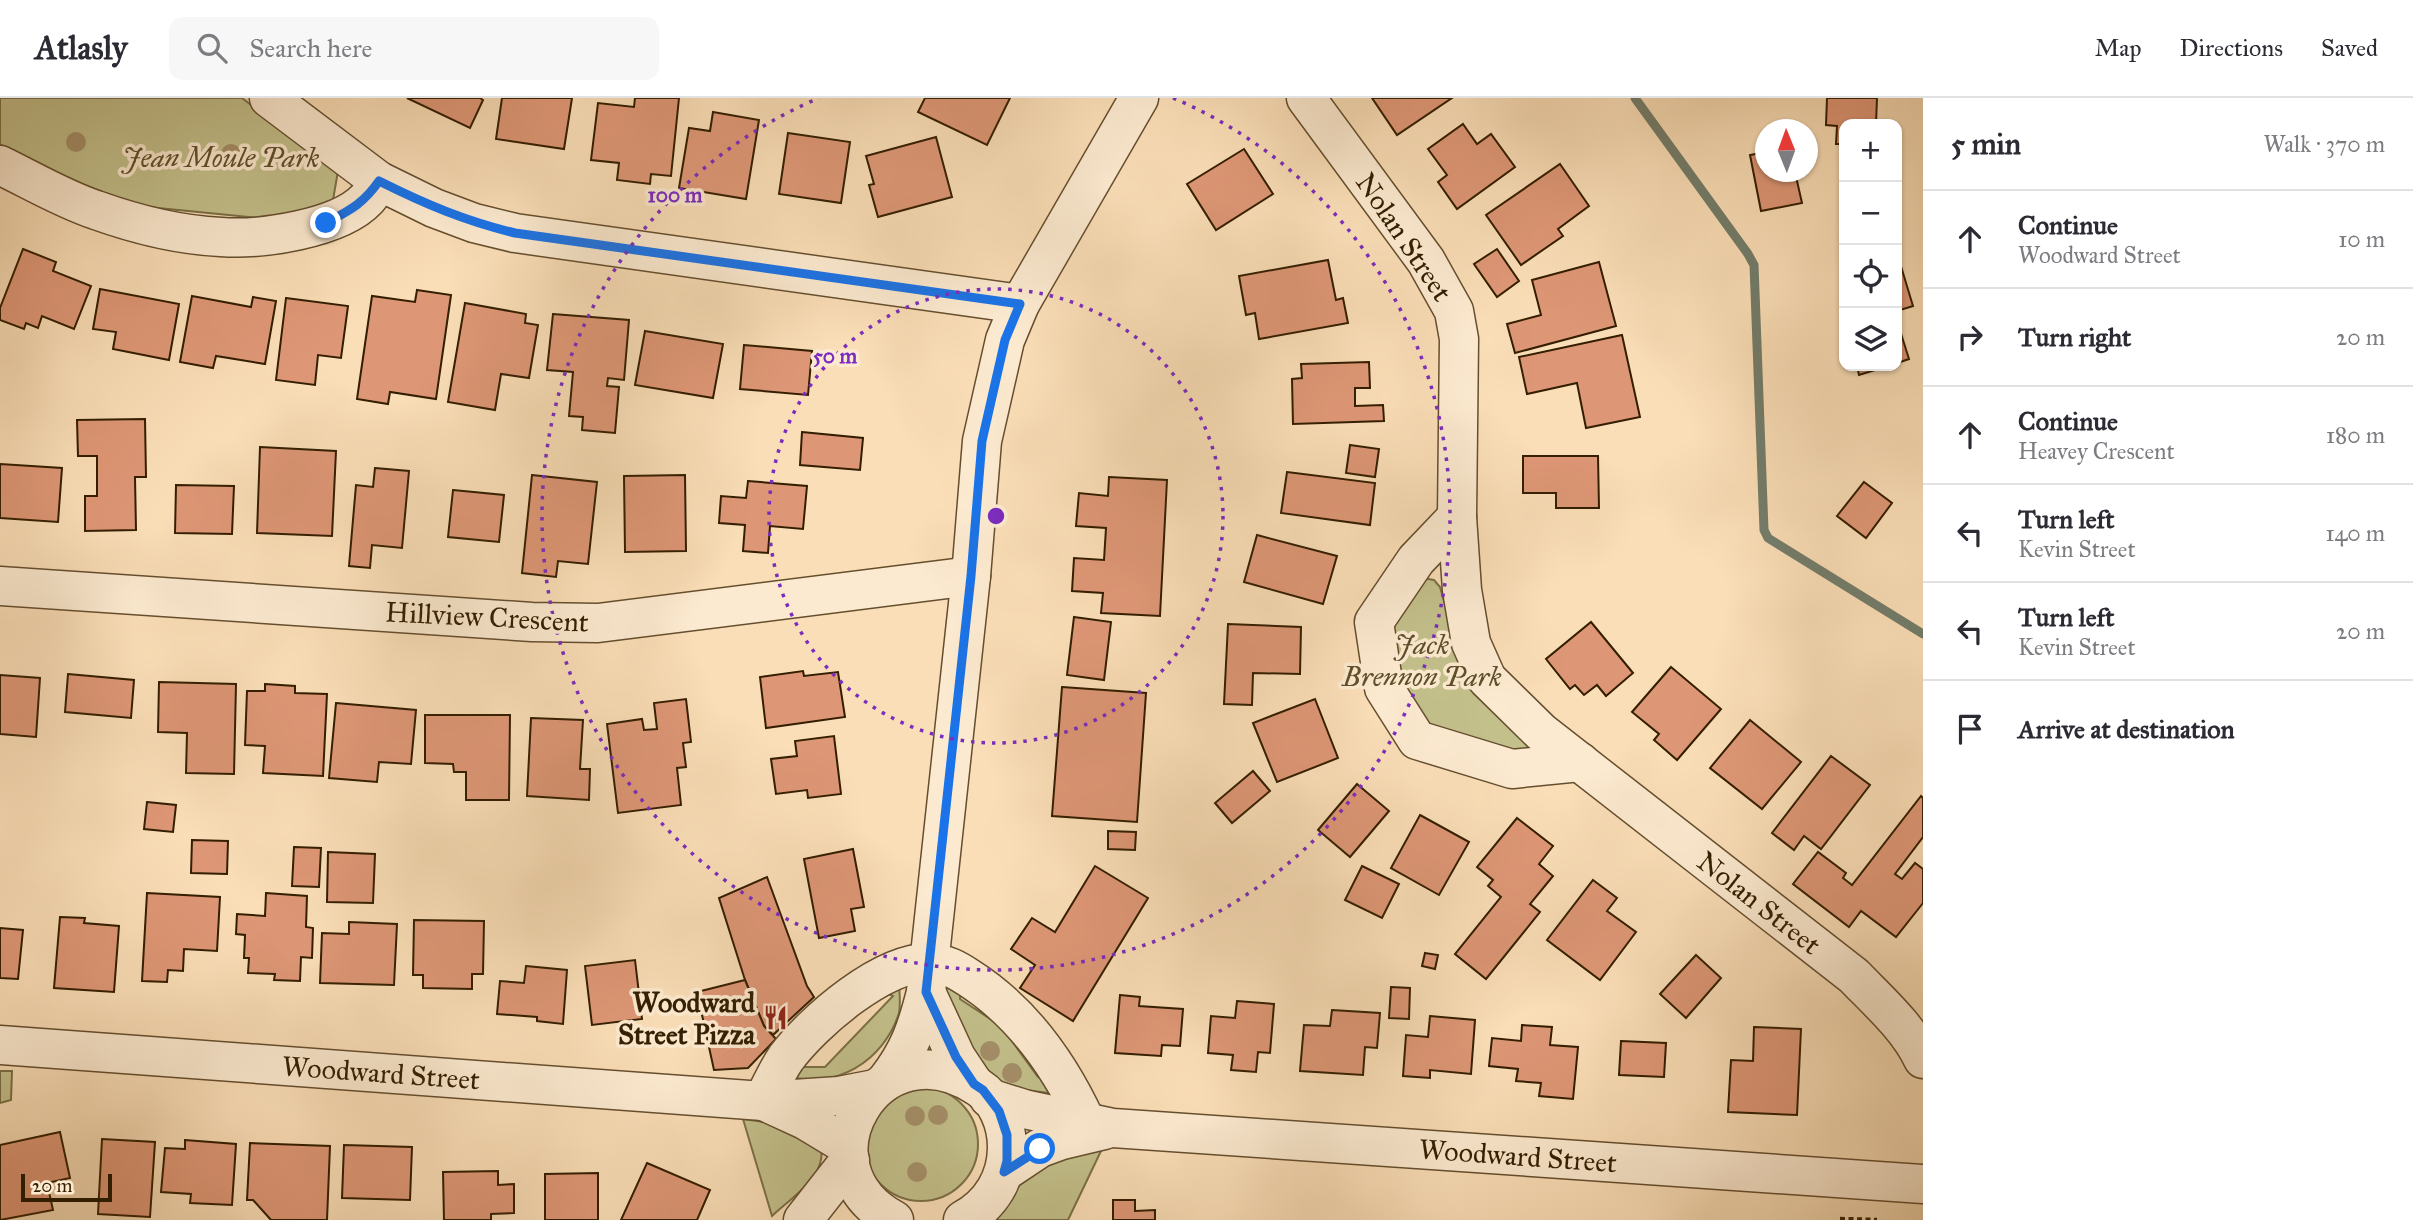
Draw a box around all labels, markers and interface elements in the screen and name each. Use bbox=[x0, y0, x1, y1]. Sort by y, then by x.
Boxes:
search box bbox=[169, 17, 659, 80]
text: Atlasly bbox=[35, 28, 127, 68]
icon: search bbox=[193, 29, 231, 67]
text: Search here bbox=[249, 32, 372, 64]
text: Map bbox=[2095, 33, 2142, 63]
text: Directions bbox=[2180, 33, 2283, 63]
text: Saved bbox=[2321, 33, 2378, 63]
north arrow bbox=[1755, 119, 1818, 182]
map controls bbox=[1839, 119, 1902, 371]
button: + bbox=[1839, 119, 1902, 182]
text: 5 min bbox=[1951, 126, 2021, 162]
text: Walk · 370 m bbox=[2264, 130, 2385, 158]
park label: Jean Moule Park bbox=[121, 140, 320, 175]
street label: Nolan Street bbox=[1348, 166, 1460, 308]
text: 100 m bbox=[648, 182, 703, 208]
button: − bbox=[1839, 182, 1902, 245]
route end bbox=[310, 207, 341, 238]
text: Continue bbox=[2018, 209, 2118, 241]
icon: ahead bbox=[1951, 220, 1989, 258]
text: 10 m bbox=[2338, 225, 2385, 253]
text: Woodward Street bbox=[2018, 241, 2181, 269]
button: locate bbox=[1839, 245, 1902, 308]
button: layers bbox=[1839, 308, 1902, 371]
icon: right bbox=[1951, 318, 1989, 356]
text: Turn right bbox=[2018, 321, 2131, 353]
text: 20 m bbox=[2336, 323, 2385, 351]
text: 50 m bbox=[813, 343, 857, 369]
text: Continue bbox=[2018, 405, 2118, 437]
icon: ahead bbox=[1951, 416, 1989, 454]
text: 180 m bbox=[2326, 421, 2385, 449]
text: Heavey Crescent bbox=[2018, 437, 2175, 465]
text: Turn left bbox=[2018, 503, 2114, 535]
centre of rings bbox=[984, 504, 1008, 528]
icon: left bbox=[1951, 514, 1989, 552]
text: 140 m bbox=[2325, 519, 2385, 547]
text: Kevin Street bbox=[2018, 535, 2136, 563]
street label: Hillview Crescent bbox=[384, 594, 590, 640]
text: Turn left bbox=[2018, 601, 2114, 633]
icon: left bbox=[1951, 612, 1989, 650]
text: 20 m bbox=[2336, 617, 2385, 645]
park label: Jack Brennon Park bbox=[1340, 627, 1502, 694]
text: Kevin Street bbox=[2018, 633, 2136, 661]
icon: arrive bbox=[1951, 710, 1989, 748]
text: Arrive at destination bbox=[2018, 713, 2235, 745]
street label: Nolan Street bbox=[1690, 844, 1828, 962]
place label: Woodward Street Pizza bbox=[618, 985, 756, 1052]
restaurant icon: Woodward Street Pizza bbox=[761, 1004, 789, 1032]
street label: Woodward Street bbox=[281, 1049, 481, 1097]
street label: Woodward Street bbox=[1418, 1132, 1618, 1180]
route start bbox=[1024, 1133, 1055, 1164]
scale bar bbox=[21, 1171, 112, 1203]
text: 20 m bbox=[32, 1174, 73, 1197]

